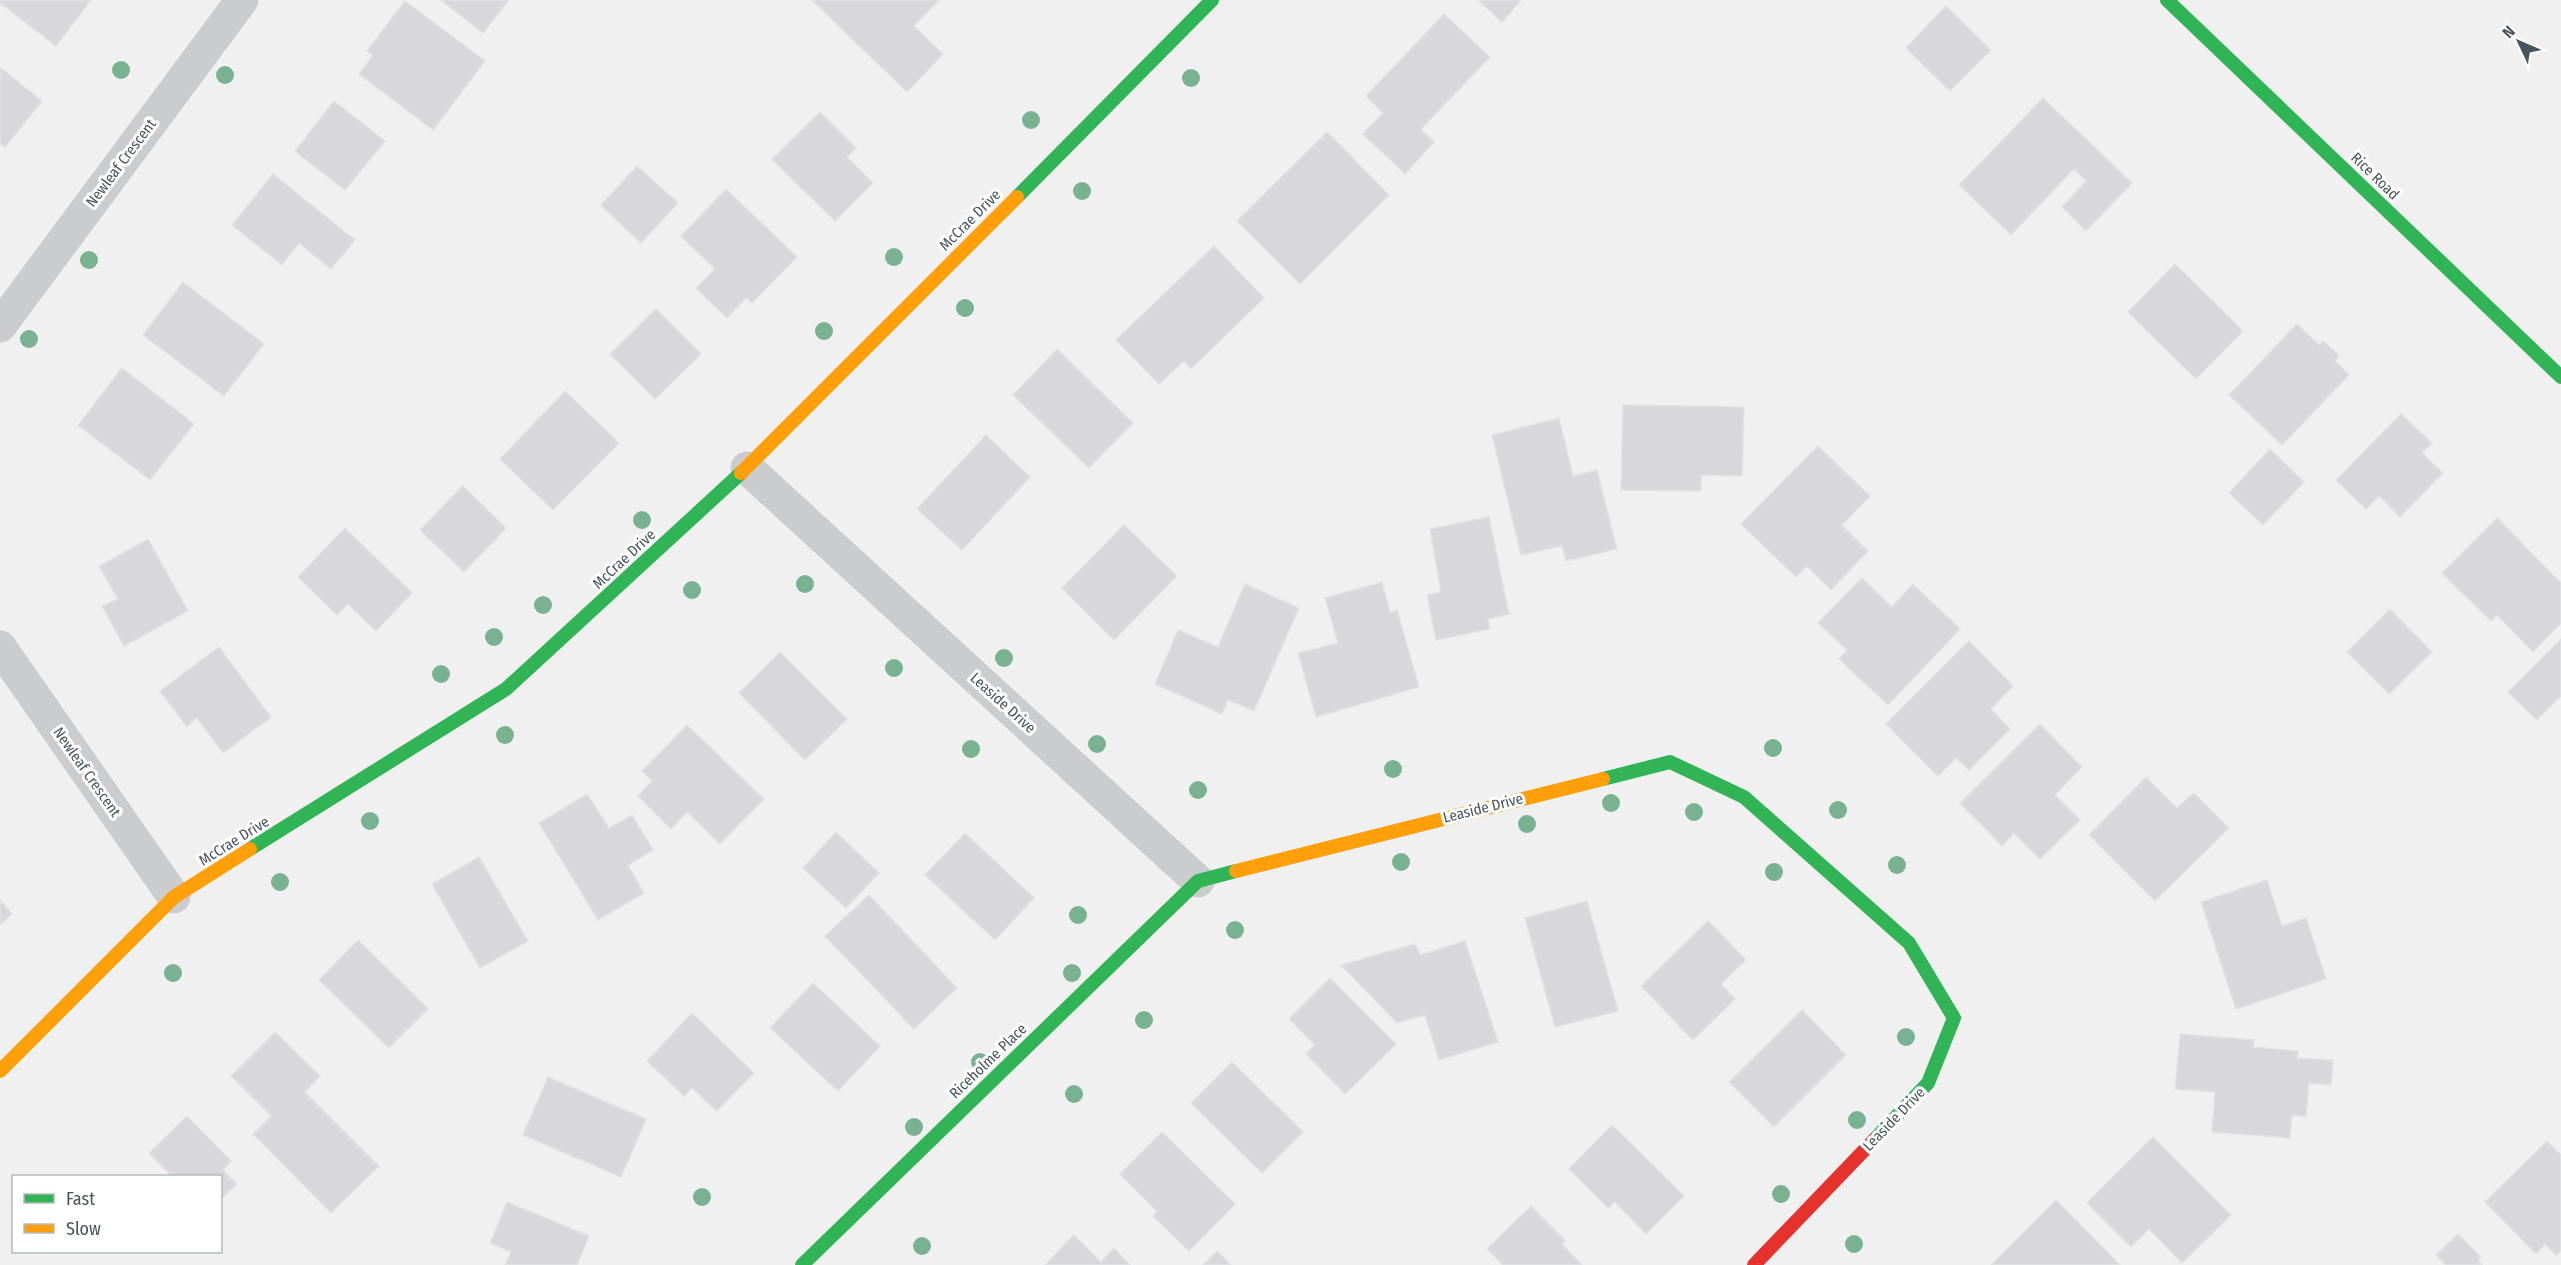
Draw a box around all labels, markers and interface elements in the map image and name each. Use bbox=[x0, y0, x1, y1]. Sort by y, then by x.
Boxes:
north arrow bbox=[2489, 12, 2549, 72]
text: N bbox=[2498, 22, 2519, 42]
street label: Newleaf Crescent bbox=[82, 115, 160, 210]
street label: Rice Road bbox=[2347, 149, 2403, 203]
street label: McCrae Drive bbox=[936, 186, 1004, 254]
street label: McCrae Drive bbox=[589, 525, 659, 593]
street label: Leaside Drive bbox=[967, 669, 1039, 737]
street label: Newleaf Crescent bbox=[49, 724, 125, 820]
street label: Leaside Drive bbox=[1441, 789, 1525, 827]
street label: McCrae Drive bbox=[196, 812, 272, 870]
street label: Riceholme Place bbox=[946, 1020, 1030, 1102]
street label: Leaside Drive bbox=[1859, 1083, 1929, 1155]
legend bbox=[12, 1175, 222, 1253]
text: Fast bbox=[66, 1188, 95, 1210]
text: Slow bbox=[66, 1218, 101, 1240]

